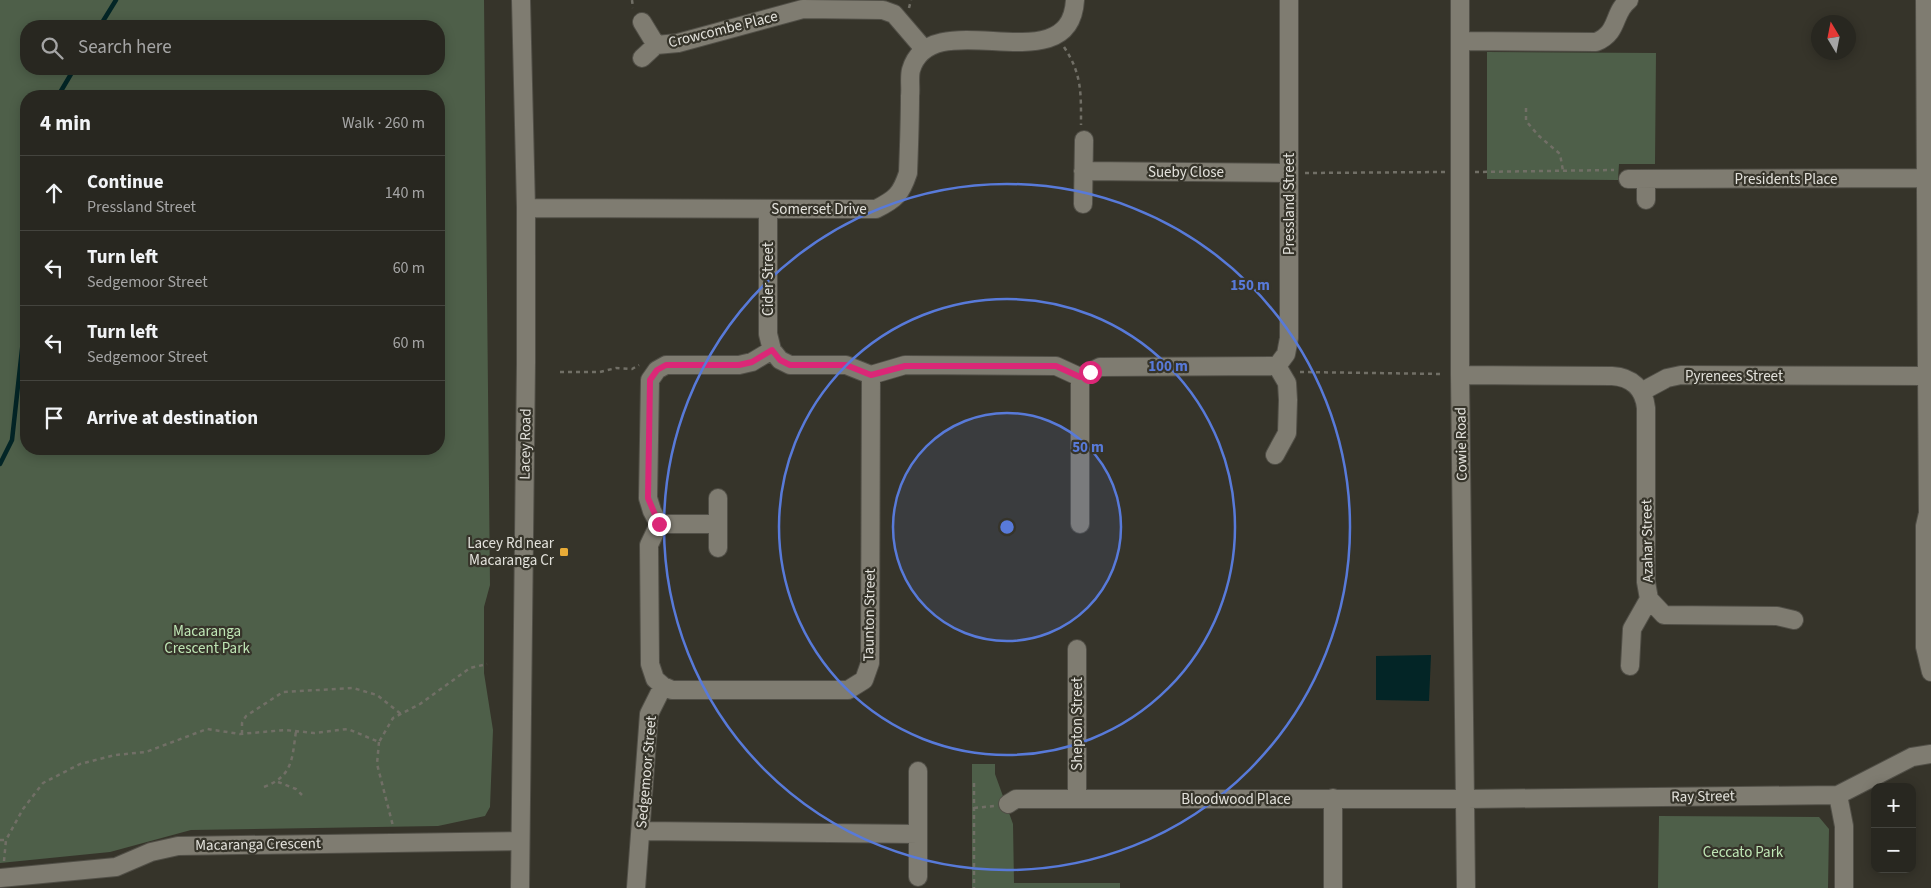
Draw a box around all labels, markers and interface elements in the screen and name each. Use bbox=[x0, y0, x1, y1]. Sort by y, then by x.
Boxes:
street label: Crowcombe Place bbox=[666, 6, 780, 53]
north arrow bbox=[1811, 15, 1856, 60]
search box bbox=[20, 20, 445, 75]
icon: search bbox=[38, 34, 66, 62]
text: Search here bbox=[78, 34, 172, 61]
text: 4 min bbox=[40, 108, 91, 138]
text: Walk · 260 m bbox=[342, 112, 425, 134]
street label: Pressland Street bbox=[1279, 153, 1300, 255]
street label: Sueby Close bbox=[1148, 162, 1224, 183]
text: Continue bbox=[87, 169, 164, 196]
street label: Presidents Place bbox=[1735, 169, 1837, 190]
icon: ahead bbox=[40, 179, 68, 207]
text: 140 m bbox=[385, 182, 425, 204]
text: Pressland Street bbox=[87, 196, 196, 218]
street label: Somerset Drive bbox=[771, 199, 867, 220]
street label: Cider Street bbox=[758, 242, 779, 316]
text: Turn left bbox=[87, 244, 158, 271]
icon: left bbox=[40, 254, 68, 282]
text: 60 m bbox=[393, 257, 425, 279]
text: Sedgemoor Street bbox=[87, 271, 208, 293]
text: 150 m bbox=[1230, 275, 1270, 296]
text: Turn left bbox=[87, 319, 158, 346]
icon: left bbox=[40, 329, 68, 357]
text: 60 m bbox=[393, 332, 425, 354]
text: Sedgemoor Street bbox=[87, 346, 208, 368]
text: 100 m bbox=[1148, 356, 1188, 377]
route start bbox=[1079, 361, 1102, 384]
street label: Pyrenees Street bbox=[1685, 366, 1783, 387]
icon: arrive bbox=[40, 404, 68, 432]
text: Arrive at destination bbox=[87, 405, 258, 432]
street label: Cowie Road bbox=[1450, 407, 1473, 481]
street label: Lacey Road bbox=[514, 408, 537, 480]
text: 50 m bbox=[1072, 437, 1104, 458]
street label: Azahar Street bbox=[1636, 499, 1659, 583]
route end bbox=[648, 513, 671, 536]
centre of rings bbox=[998, 518, 1016, 536]
place label: Lacey Rd near Macaranga Cr bbox=[467, 533, 555, 571]
marker: Lacey Rd near Macaranga Cr bbox=[558, 546, 570, 558]
street label: Taunton Street bbox=[858, 569, 881, 662]
park label: Macaranga Crescent Park bbox=[164, 621, 250, 659]
street label: Shepton Street bbox=[1067, 677, 1088, 771]
street label: Sedgemoor Street bbox=[631, 715, 662, 829]
map controls bbox=[1871, 783, 1916, 873]
button: + bbox=[1871, 783, 1916, 828]
street label: Ray Street bbox=[1671, 785, 1735, 808]
street label: Bloodwood Place bbox=[1181, 789, 1291, 810]
button: − bbox=[1871, 828, 1916, 873]
street label: Macaranga Crescent bbox=[195, 833, 321, 856]
park label: Ceccato Park bbox=[1703, 842, 1784, 863]

